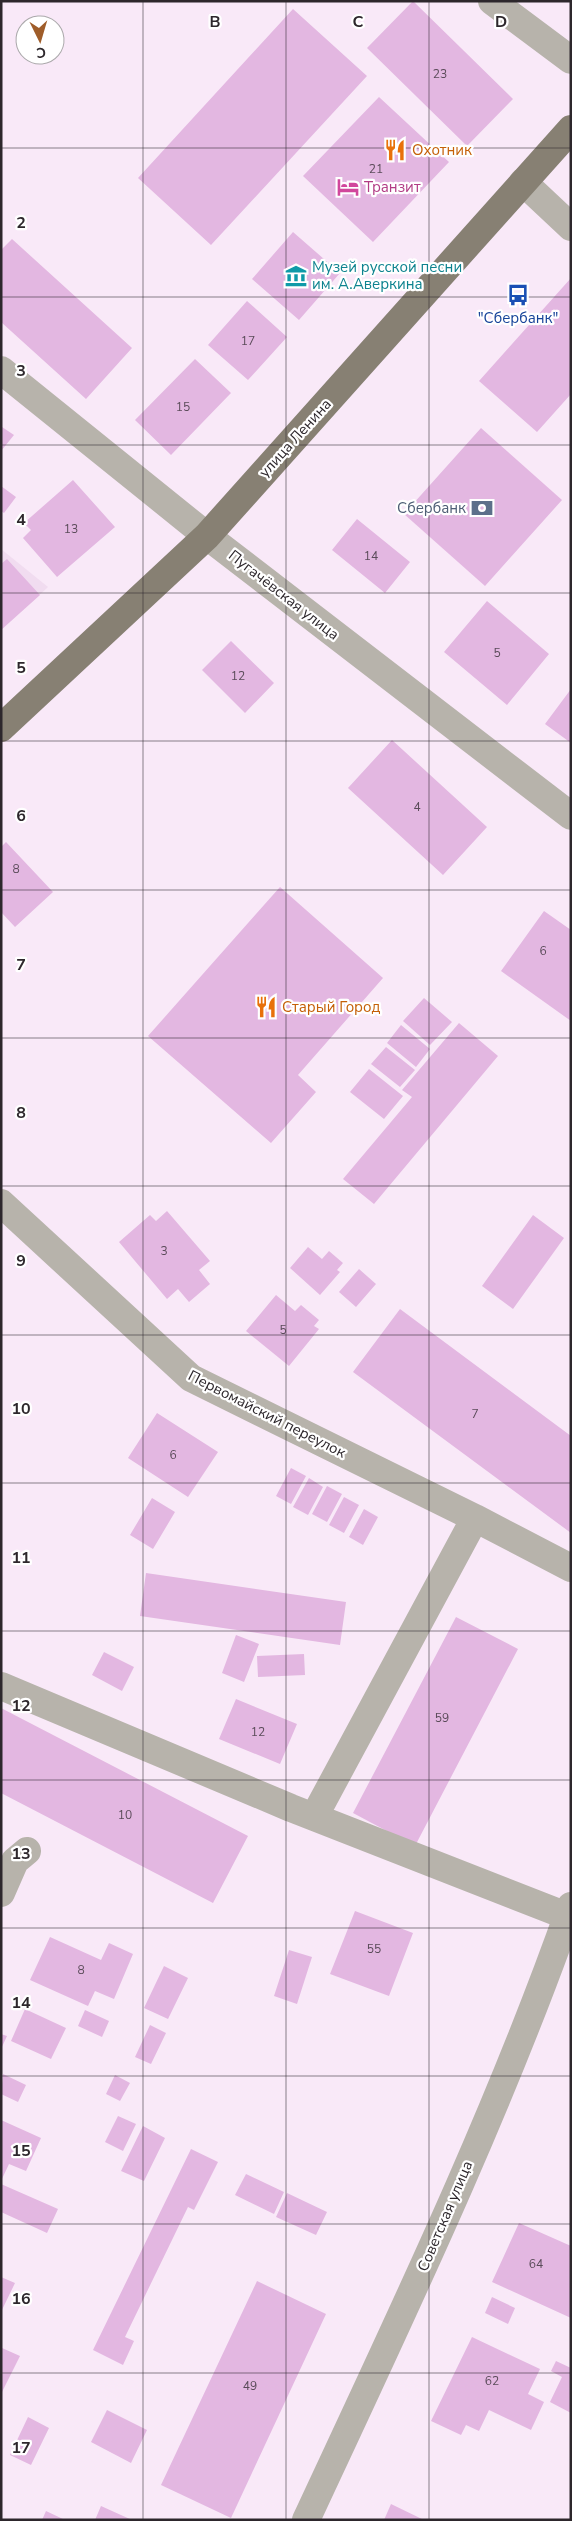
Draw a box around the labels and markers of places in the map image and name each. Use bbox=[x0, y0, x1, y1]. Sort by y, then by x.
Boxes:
restaurant icon: Охотник bbox=[382, 137, 408, 163]
place label: Охотник bbox=[412, 140, 472, 160]
hotel icon: Транзит bbox=[335, 174, 361, 200]
place label: Транзит bbox=[364, 177, 421, 197]
place label: Музей русской песни им. А.Аверкина bbox=[312, 257, 462, 294]
museum icon: Музей русской песни им. А.Аверкина bbox=[283, 263, 309, 289]
bus stop icon: "Сбербанк" bbox=[505, 282, 531, 308]
place label: "Сбербанк" bbox=[478, 308, 558, 328]
bank icon: Сбербанк bbox=[469, 495, 495, 521]
place label: Сбербанк bbox=[397, 498, 466, 518]
restaurant icon: Старый Город bbox=[253, 994, 279, 1020]
place label: Старый Город bbox=[282, 997, 381, 1017]

